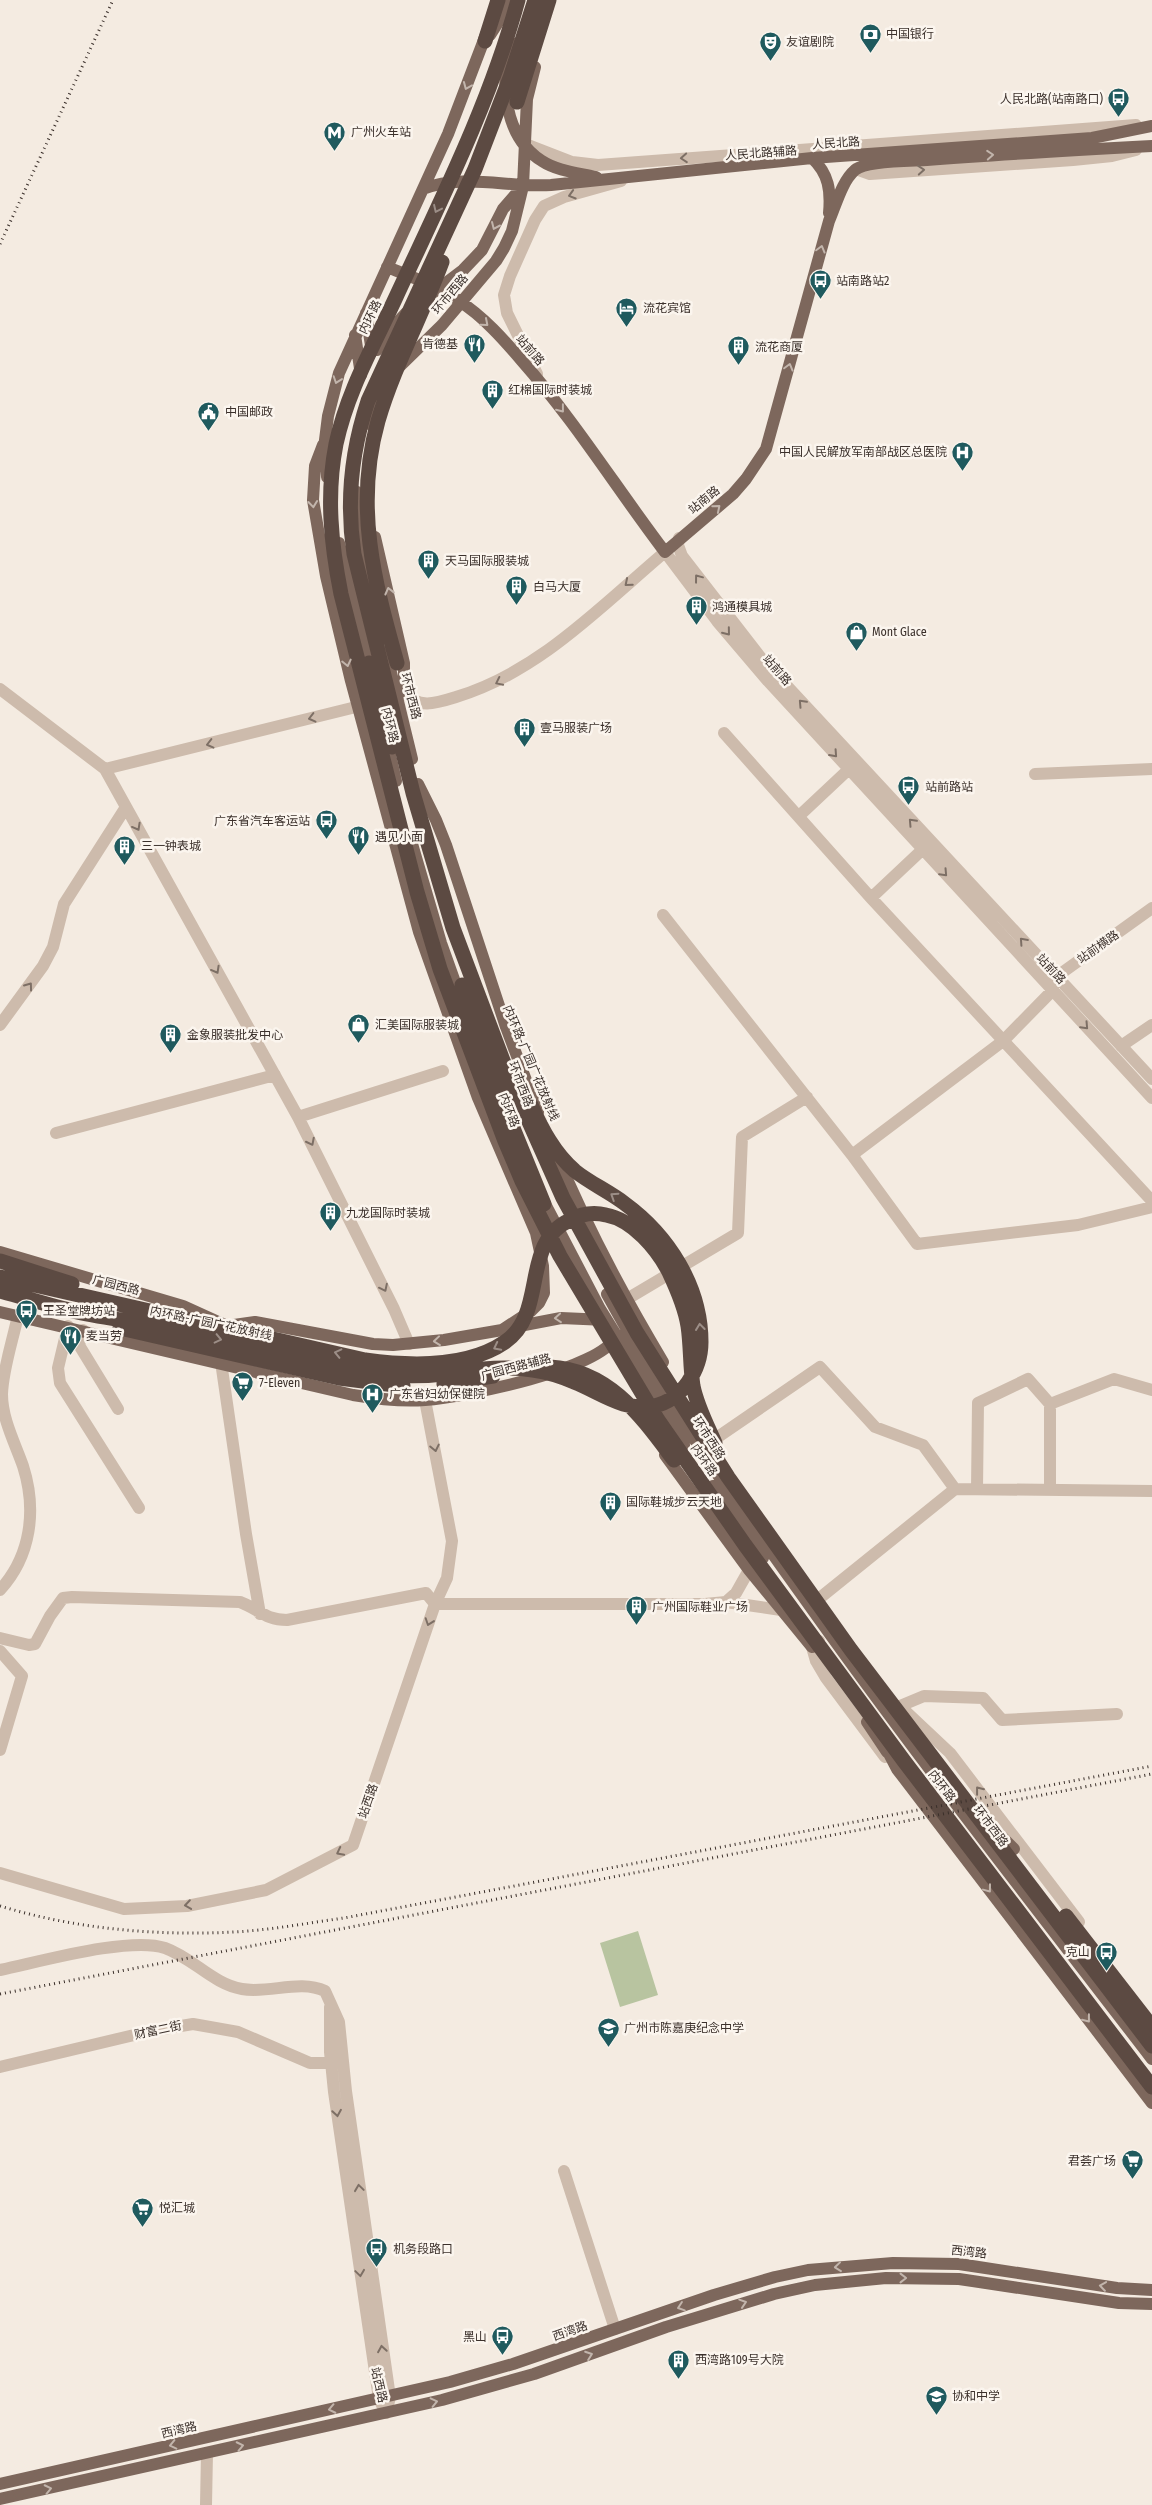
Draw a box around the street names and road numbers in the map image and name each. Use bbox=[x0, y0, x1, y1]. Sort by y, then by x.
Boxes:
street label: 人民北路 bbox=[812, 134, 860, 152]
street label: 人民北路辅路 bbox=[725, 144, 797, 162]
street label: 环市西路 bbox=[429, 271, 471, 317]
street label: 内环路 bbox=[356, 298, 384, 336]
street label: 站前路 bbox=[513, 332, 547, 368]
street label: 站南路 bbox=[686, 483, 722, 517]
street label: 站前路 bbox=[760, 652, 794, 688]
street label: 环市西路 bbox=[398, 671, 424, 721]
street label: 内环路 bbox=[379, 706, 401, 744]
street label: 站前横路 bbox=[1074, 927, 1122, 967]
street label: 站前路 bbox=[1034, 951, 1068, 987]
street label: 内环路-广园广花放射线 bbox=[500, 1003, 562, 1123]
street label: 环市西路 bbox=[506, 1059, 536, 1109]
street label: 内环路 bbox=[496, 1091, 522, 1129]
street label: 广园西路 bbox=[91, 1272, 141, 1298]
street label: 内环路-广园广花放射线 bbox=[149, 1303, 273, 1343]
street label: 广园西路辅路 bbox=[479, 1351, 553, 1383]
street label: 环市西路 bbox=[690, 1414, 728, 1462]
street label: 内环路 bbox=[688, 1441, 720, 1479]
street label: 内环路 bbox=[926, 1767, 958, 1805]
street label: 站西路 bbox=[356, 1782, 380, 1820]
street label: 环市西路 bbox=[971, 1803, 1011, 1849]
street label: 财富二街 bbox=[133, 2018, 183, 2042]
street label: 西湾路 bbox=[950, 2243, 988, 2261]
street label: 西湾路 bbox=[551, 2319, 589, 2343]
street label: 站西路 bbox=[368, 2366, 390, 2404]
street label: 西湾路 bbox=[160, 2419, 198, 2441]

